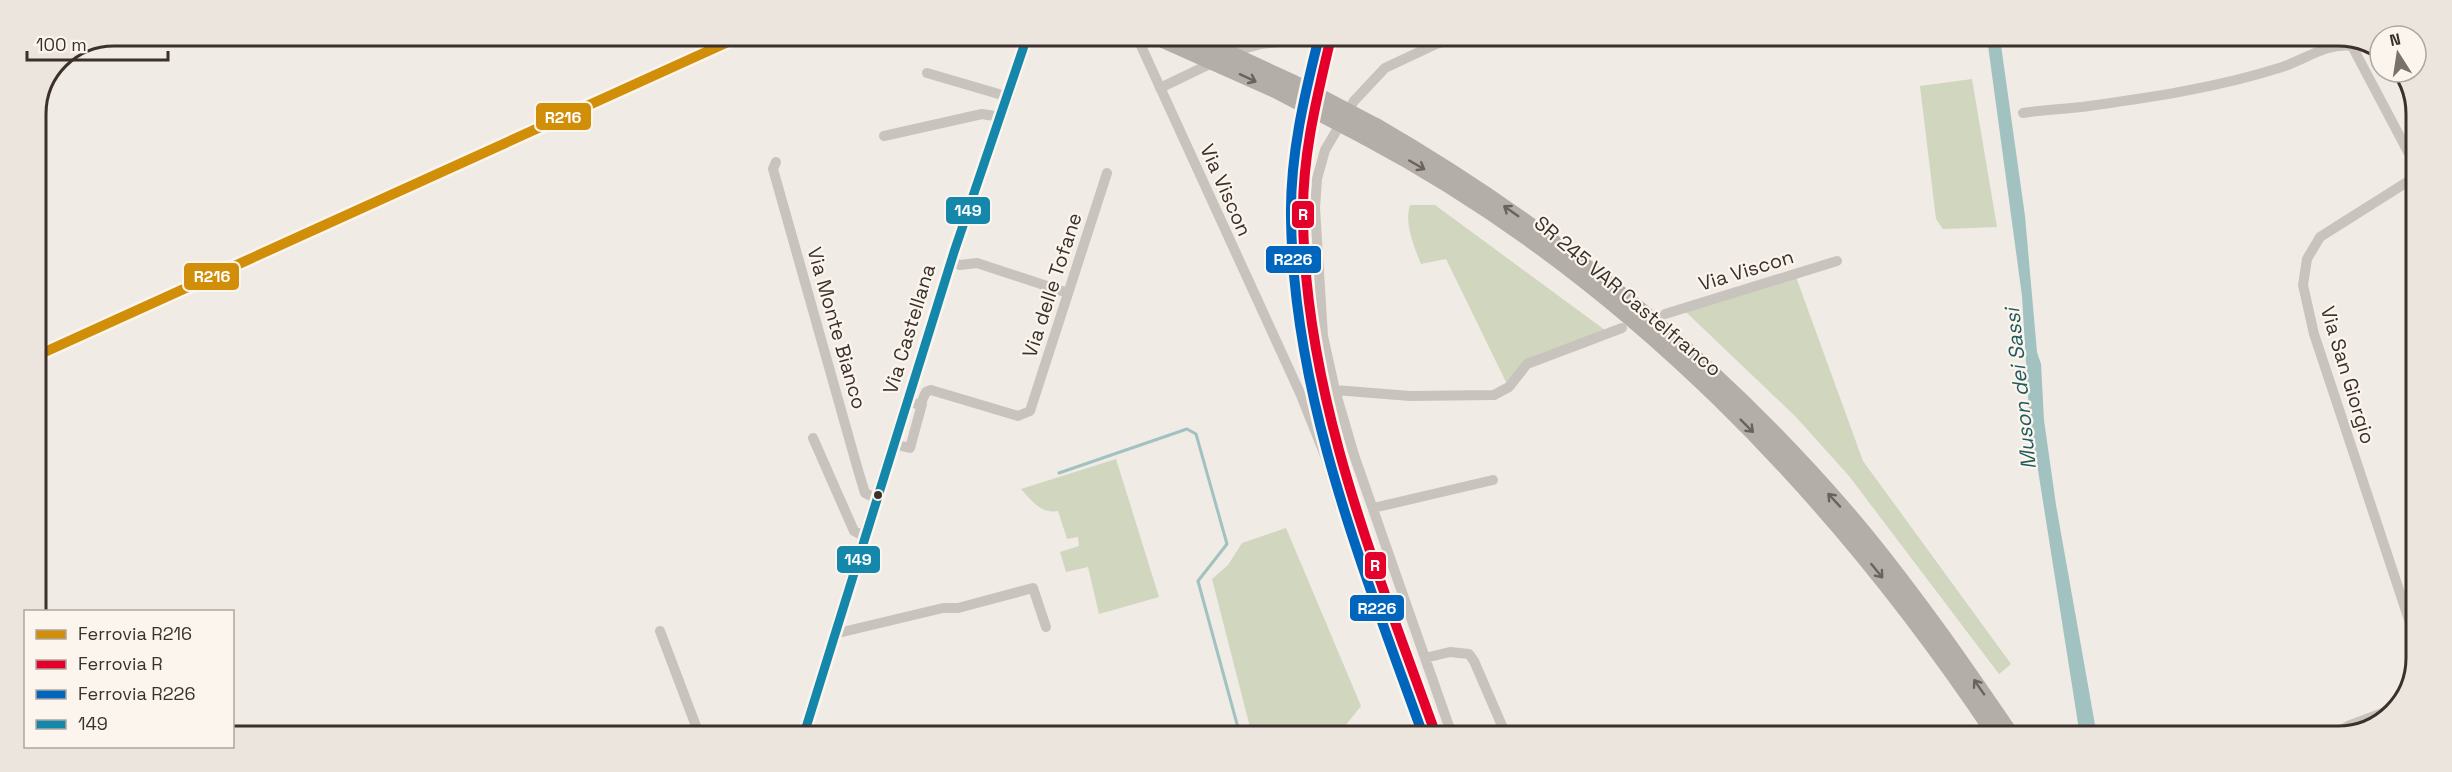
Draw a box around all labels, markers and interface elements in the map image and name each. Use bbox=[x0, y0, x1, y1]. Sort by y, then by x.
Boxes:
scale bar bbox=[27, 24, 168, 62]
north arrow bbox=[2368, 24, 2428, 84]
text: N bbox=[2388, 28, 2402, 51]
text: 100 m bbox=[36, 33, 87, 56]
one-way arrow bbox=[1239, 72, 1257, 84]
line badge: R216 bbox=[535, 102, 592, 131]
text: R216 bbox=[545, 107, 581, 128]
street label: Via Viscon bbox=[1194, 140, 1258, 240]
one-way arrow bbox=[1408, 160, 1425, 172]
line badge: 149 bbox=[945, 196, 991, 225]
text: 149 bbox=[954, 200, 982, 221]
line badge: R bbox=[1291, 200, 1315, 229]
text: R bbox=[1298, 204, 1308, 225]
one-way arrow bbox=[1503, 205, 1520, 217]
street label: Via delle Tofane bbox=[1016, 209, 1088, 361]
street label: SR 245 VAR Castelfranco bbox=[1529, 210, 1727, 382]
street label: Via Viscon bbox=[1695, 243, 1797, 297]
street label: Via Monte Bianco bbox=[801, 244, 873, 412]
line badge: R226 bbox=[1265, 245, 1322, 274]
text: R226 bbox=[1273, 249, 1313, 270]
street label: Via Castellana bbox=[877, 261, 941, 397]
line badge: R216 bbox=[183, 262, 240, 291]
text: R216 bbox=[194, 266, 230, 287]
street label: Via San Giorgio bbox=[2315, 303, 2381, 447]
water label: Muson dei Sassi bbox=[1998, 304, 2042, 471]
one-way arrow bbox=[1739, 419, 1754, 433]
unlabelled marker bbox=[872, 489, 884, 501]
one-way arrow bbox=[1828, 493, 1842, 508]
line badge: 149 bbox=[836, 545, 881, 574]
text: 149 bbox=[844, 549, 872, 570]
line badge: R bbox=[1364, 551, 1387, 580]
text: R bbox=[1370, 555, 1380, 576]
one-way arrow bbox=[1870, 563, 1884, 578]
line badge: R226 bbox=[1349, 594, 1405, 622]
text: R226 bbox=[1357, 598, 1397, 619]
legend bbox=[24, 610, 234, 748]
text: Ferrovia R216 bbox=[78, 622, 192, 645]
text: Ferrovia R bbox=[78, 652, 163, 675]
one-way arrow bbox=[1973, 680, 1985, 696]
text: Ferrovia R226 bbox=[78, 682, 195, 705]
text: 149 bbox=[78, 712, 108, 735]

